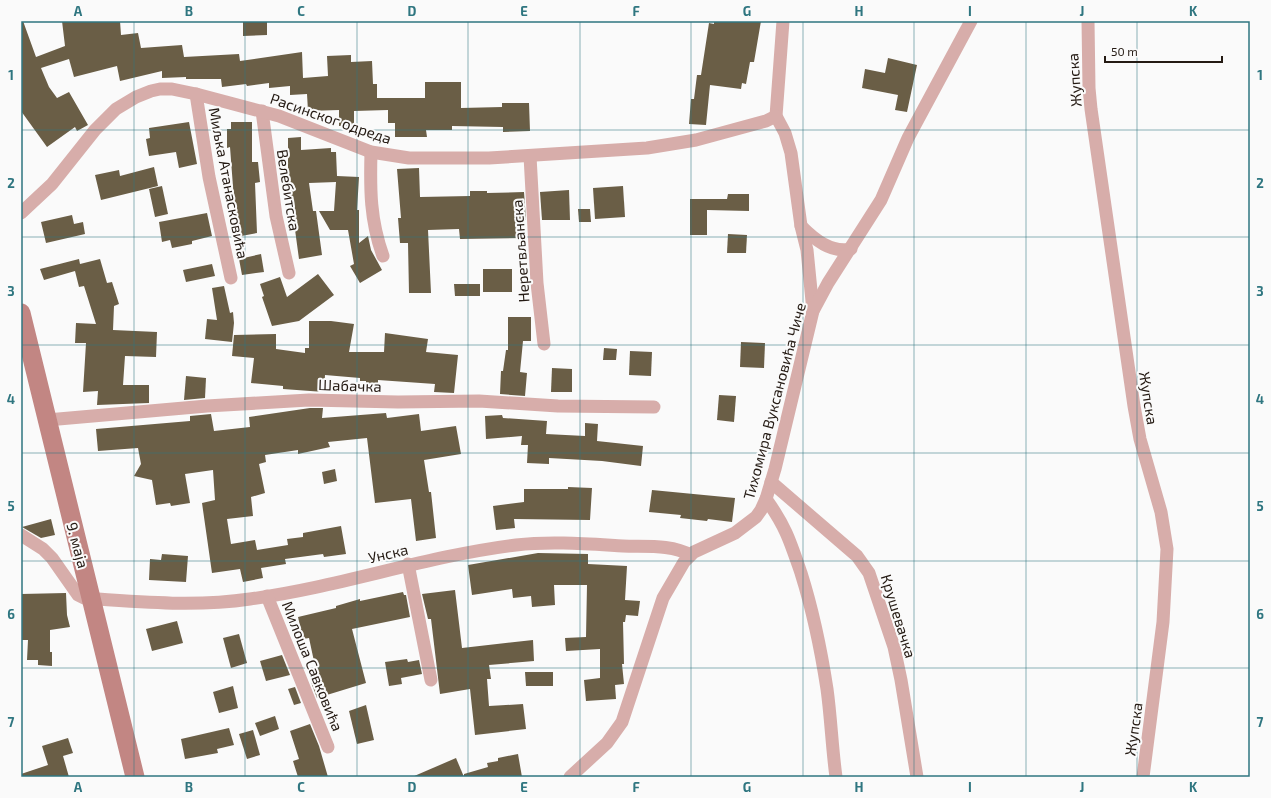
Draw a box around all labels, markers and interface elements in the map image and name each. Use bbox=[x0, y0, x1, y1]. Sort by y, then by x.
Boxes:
text: A bbox=[74, 3, 83, 19]
text: B bbox=[185, 3, 193, 19]
text: C bbox=[297, 3, 305, 19]
text: D bbox=[408, 3, 417, 19]
text: E bbox=[520, 3, 528, 19]
text: F bbox=[632, 3, 640, 19]
text: G bbox=[743, 3, 751, 19]
text: H bbox=[855, 3, 864, 19]
text: I bbox=[968, 3, 972, 19]
text: J bbox=[1080, 3, 1084, 19]
text: K bbox=[1189, 3, 1198, 19]
scale bar bbox=[1105, 38, 1222, 64]
text: 50 m bbox=[1111, 44, 1138, 58]
street label: Жупска bbox=[1063, 53, 1086, 107]
text: 1 bbox=[8, 67, 14, 83]
text: 1 bbox=[1257, 67, 1263, 83]
street label: Расинског одреда bbox=[268, 89, 394, 147]
street label: Миљка Атанасковића bbox=[205, 106, 253, 260]
street label: Велебитска bbox=[274, 148, 304, 232]
text: 2 bbox=[7, 175, 15, 191]
text: 2 bbox=[1256, 175, 1264, 191]
street label: Неретвљанска bbox=[507, 199, 533, 303]
text: 3 bbox=[7, 283, 15, 299]
text: 3 bbox=[1256, 283, 1264, 299]
street label: Тихомира Вуксановића Чиче bbox=[739, 301, 810, 502]
street label: Жупска bbox=[1135, 370, 1162, 426]
street label: Шабачка bbox=[318, 375, 382, 395]
text: 4 bbox=[7, 391, 15, 407]
text: 4 bbox=[1256, 391, 1264, 407]
text: 5 bbox=[7, 498, 15, 514]
text: 5 bbox=[1256, 498, 1264, 514]
street label: 9. маја bbox=[62, 520, 93, 570]
street label: Унска bbox=[366, 540, 410, 566]
street label: Крушевачка bbox=[877, 572, 920, 660]
street label: Милоша Савковића bbox=[279, 598, 347, 734]
text: 6 bbox=[7, 606, 15, 622]
text: 6 bbox=[1256, 606, 1264, 622]
street label: Жупска bbox=[1120, 701, 1147, 757]
text: 7 bbox=[8, 714, 15, 730]
text: 7 bbox=[1257, 714, 1264, 730]
text: A bbox=[74, 779, 83, 795]
text: B bbox=[185, 779, 193, 795]
text: C bbox=[297, 779, 305, 795]
text: D bbox=[408, 779, 417, 795]
text: E bbox=[520, 779, 528, 795]
text: F bbox=[632, 779, 640, 795]
text: G bbox=[743, 779, 751, 795]
text: H bbox=[855, 779, 864, 795]
text: I bbox=[968, 779, 972, 795]
text: J bbox=[1080, 779, 1084, 795]
text: K bbox=[1189, 779, 1198, 795]

